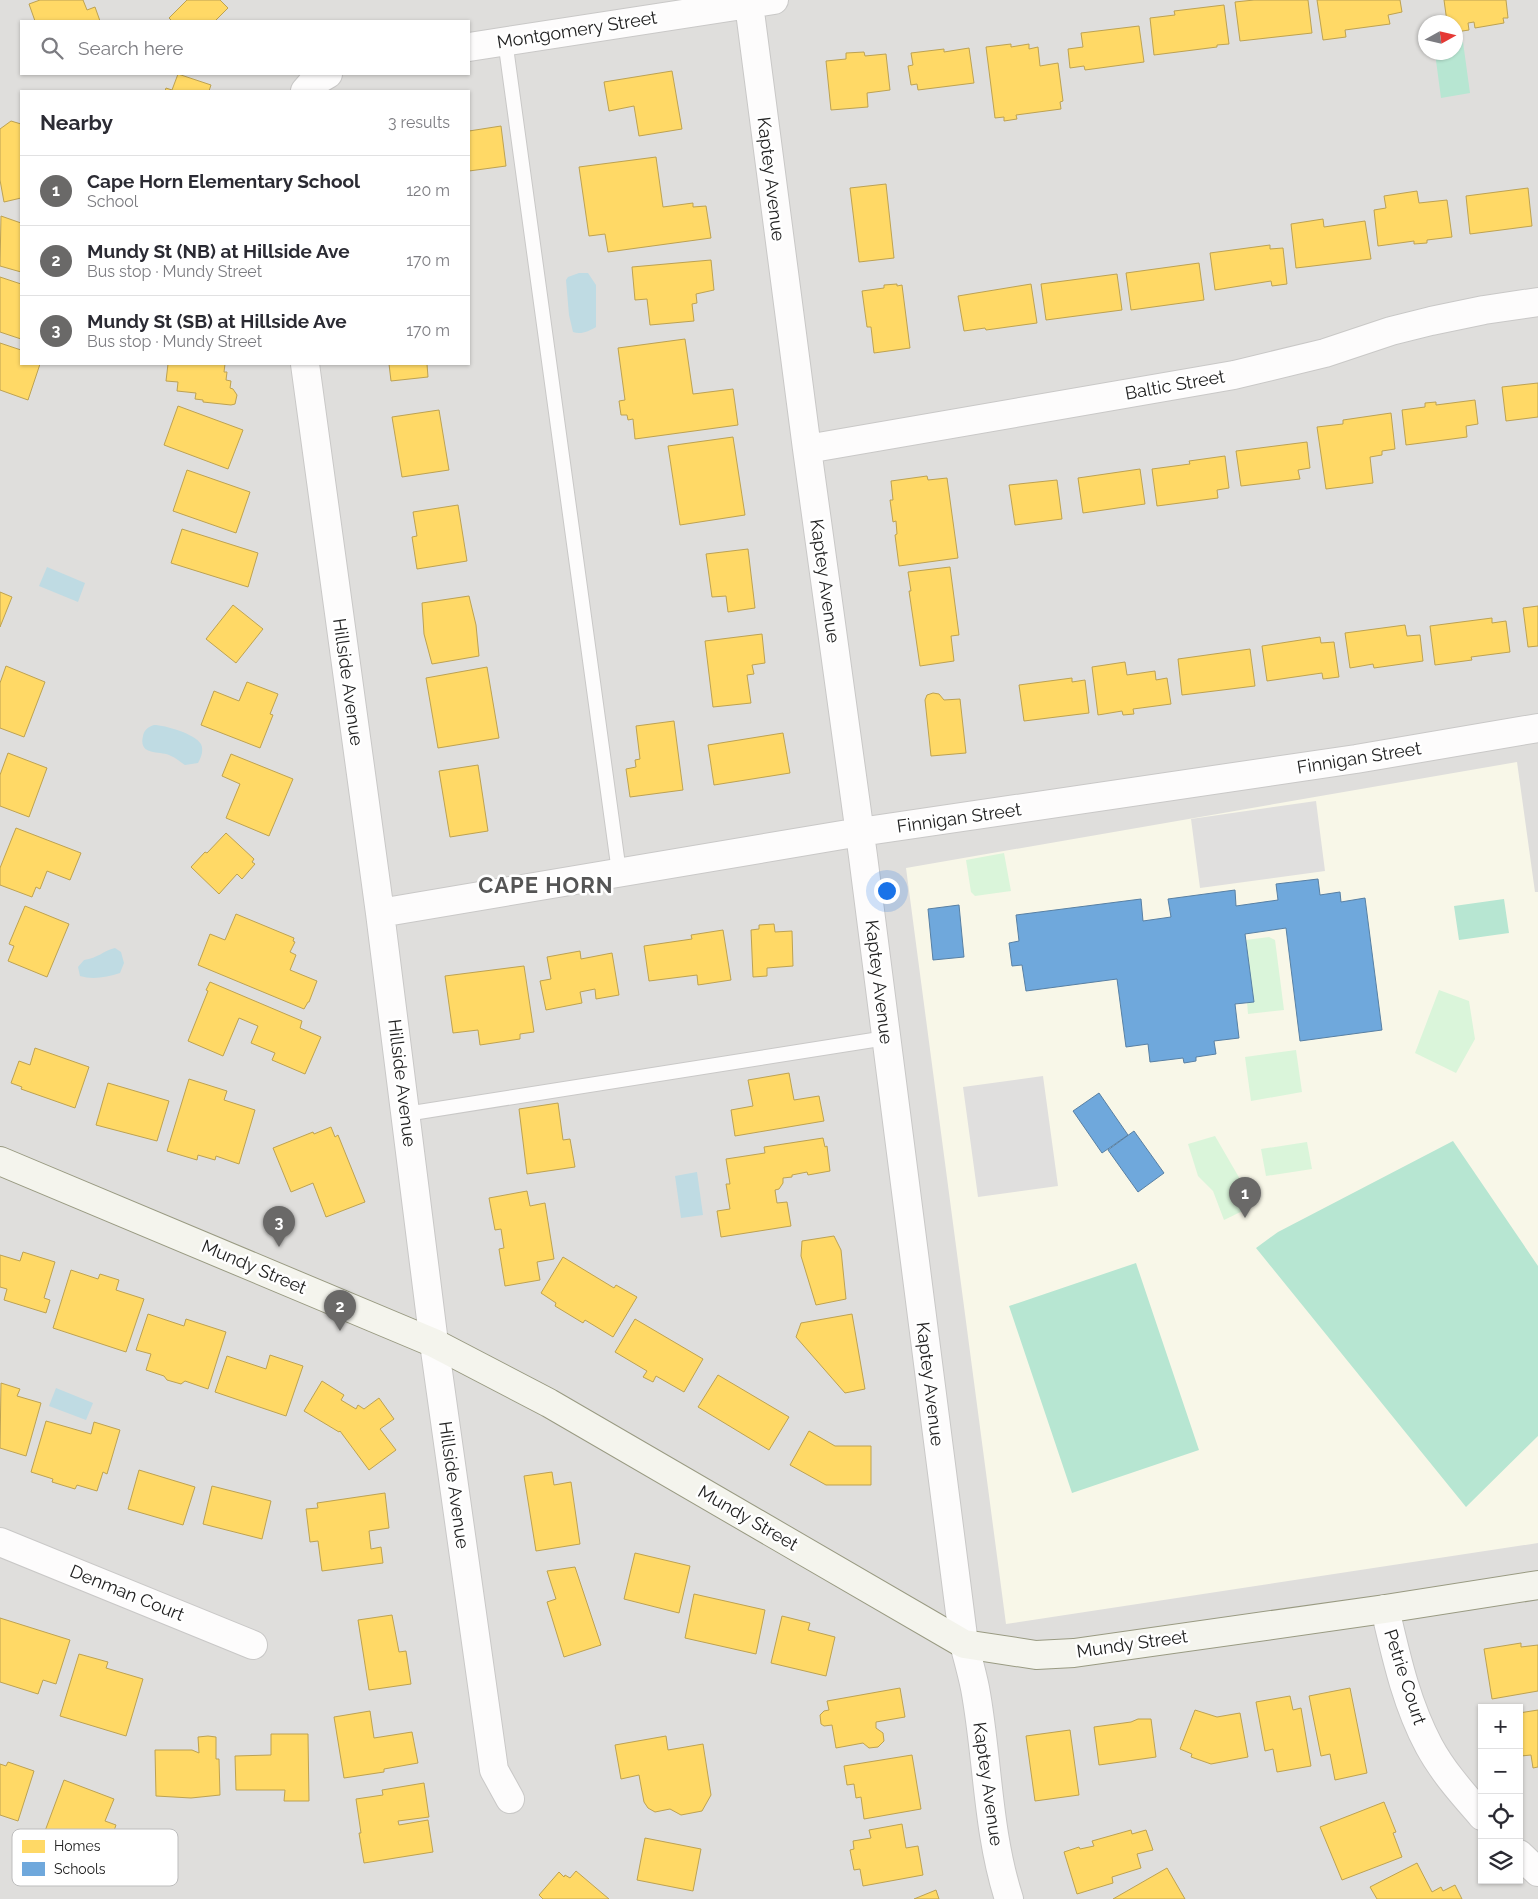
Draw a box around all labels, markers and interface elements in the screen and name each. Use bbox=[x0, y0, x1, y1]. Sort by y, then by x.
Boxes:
street label: Montgomery Street bbox=[495, 6, 658, 53]
north arrow bbox=[1418, 15, 1463, 60]
search box bbox=[20, 20, 470, 75]
icon: search bbox=[38, 34, 66, 62]
text: Search here bbox=[78, 37, 184, 59]
text: Nearby bbox=[40, 110, 113, 135]
text: 3 results bbox=[388, 113, 450, 132]
street label: Kaptey Avenue bbox=[753, 116, 790, 243]
text: Cape Horn Elementary School bbox=[87, 170, 360, 192]
text: 1 bbox=[52, 181, 60, 200]
text: 120 m bbox=[406, 181, 450, 200]
text: School bbox=[87, 192, 138, 211]
text: Mundy St (NB) at Hillside Ave bbox=[87, 240, 350, 262]
text: 2 bbox=[51, 251, 61, 270]
text: 170 m bbox=[406, 251, 450, 270]
text: Bus stop · Mundy Street bbox=[87, 262, 262, 281]
text: Mundy St (SB) at Hillside Ave bbox=[87, 310, 347, 332]
text: 3 bbox=[52, 321, 60, 340]
text: 170 m bbox=[406, 321, 450, 340]
text: Bus stop · Mundy Street bbox=[87, 332, 262, 351]
street label: Baltic Street bbox=[1123, 365, 1226, 404]
street label: Kaptey Avenue bbox=[806, 518, 845, 645]
street label: Hillside Avenue bbox=[329, 617, 368, 747]
street label: Finnigan Street bbox=[1295, 737, 1422, 778]
street label: Finnigan Street bbox=[895, 798, 1022, 837]
district label: CAPE HORN bbox=[478, 872, 614, 898]
your location bbox=[874, 878, 900, 904]
street label: Kaptey Avenue bbox=[861, 919, 898, 1046]
street label: Hillside Avenue bbox=[384, 1018, 421, 1148]
pin: 1 bbox=[1229, 1177, 1261, 1218]
pin: 3 bbox=[263, 1206, 295, 1247]
street label: Mundy Street bbox=[199, 1235, 310, 1298]
pin: 2 bbox=[324, 1290, 356, 1331]
street label: Kaptey Avenue bbox=[912, 1321, 949, 1448]
street label: Hillside Avenue bbox=[435, 1420, 474, 1550]
street label: Mundy Street bbox=[695, 1480, 802, 1555]
street label: Denman Court bbox=[67, 1560, 187, 1625]
street label: Mundy Street bbox=[1075, 1625, 1189, 1662]
street label: Petrie Court bbox=[1380, 1627, 1431, 1727]
map controls bbox=[1478, 1704, 1523, 1884]
button: + bbox=[1478, 1704, 1523, 1749]
street label: Kaptey Avenue bbox=[969, 1721, 1008, 1848]
button: − bbox=[1478, 1749, 1523, 1794]
button: locate bbox=[1478, 1794, 1523, 1839]
legend bbox=[12, 1829, 178, 1886]
text: Homes bbox=[54, 1838, 101, 1854]
button: layers bbox=[1478, 1839, 1523, 1884]
text: Schools bbox=[54, 1861, 106, 1877]

